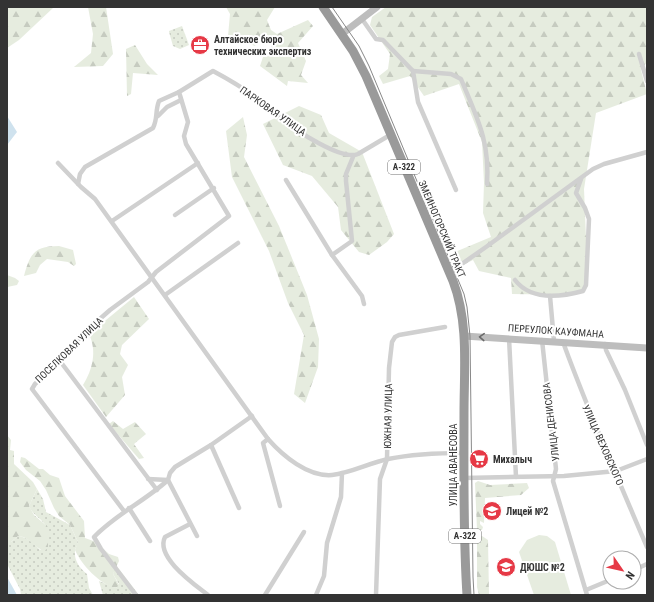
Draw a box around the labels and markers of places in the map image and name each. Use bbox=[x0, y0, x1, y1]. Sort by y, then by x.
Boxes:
office icon: Алтайское бюро технических экспертиз bbox=[189, 34, 211, 56]
place label: Алтайское бюро технических экспертиз bbox=[214, 34, 312, 57]
supermarket icon: Михалыч bbox=[468, 448, 490, 470]
place label: Михалыч bbox=[493, 454, 532, 465]
school or university icon: Лицей №2 bbox=[481, 500, 503, 522]
place label: Лицей №2 bbox=[506, 506, 548, 517]
school or university icon: ДЮШС №2 bbox=[495, 556, 517, 578]
place label: ДЮШС №2 bbox=[520, 562, 565, 573]

